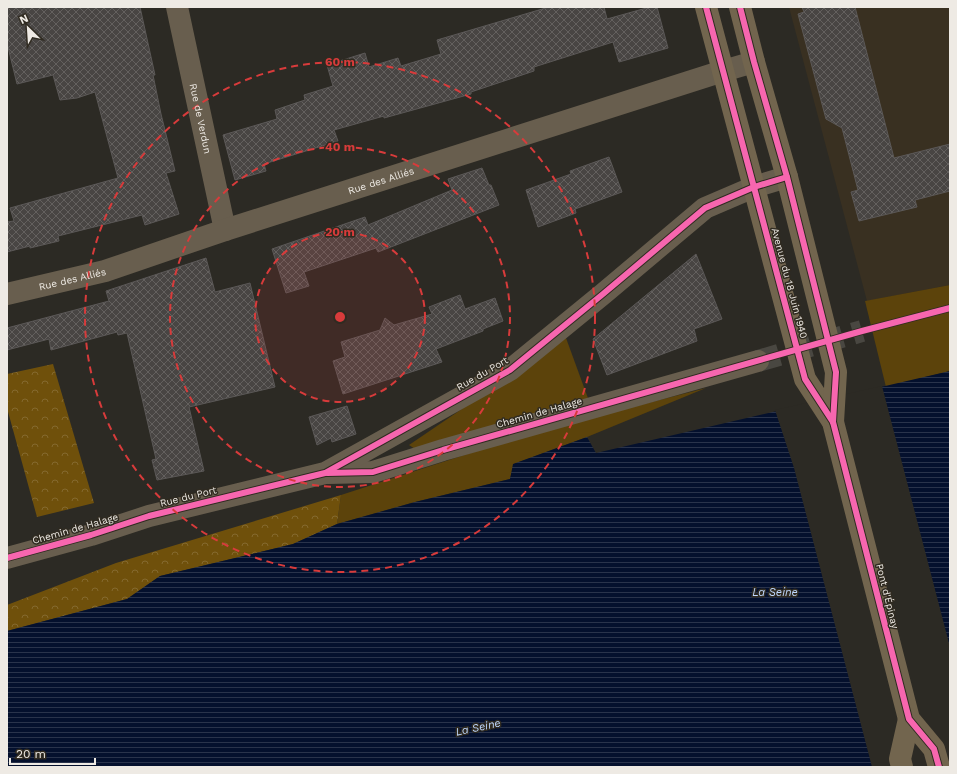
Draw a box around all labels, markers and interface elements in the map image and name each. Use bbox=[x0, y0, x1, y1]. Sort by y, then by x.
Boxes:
north arrow bbox=[8, 8, 48, 48]
text: N bbox=[18, 12, 30, 27]
text: 60 m bbox=[325, 55, 355, 69]
street label: Rue de Verdun bbox=[188, 82, 213, 155]
text: 40 m bbox=[325, 140, 355, 154]
street label: Rue des Alliés bbox=[347, 165, 415, 196]
text: 20 m bbox=[325, 225, 355, 239]
street label: Avenue du 18 Juin 1940 bbox=[769, 227, 810, 340]
street label: Rue des Alliés bbox=[38, 266, 107, 292]
centre of rings bbox=[333, 310, 347, 324]
street label: Rue du Port bbox=[455, 354, 511, 393]
street label: Chemin de Halage bbox=[495, 395, 584, 430]
street label: Rue du Port bbox=[159, 484, 218, 509]
street label: Chemin de Halage bbox=[31, 511, 120, 546]
street label: Pont d'Épinay bbox=[874, 563, 901, 630]
water label: La Seine bbox=[752, 586, 798, 599]
water label: La Seine bbox=[454, 716, 502, 739]
scale bar bbox=[10, 740, 95, 766]
text: 20 m bbox=[16, 747, 46, 761]

